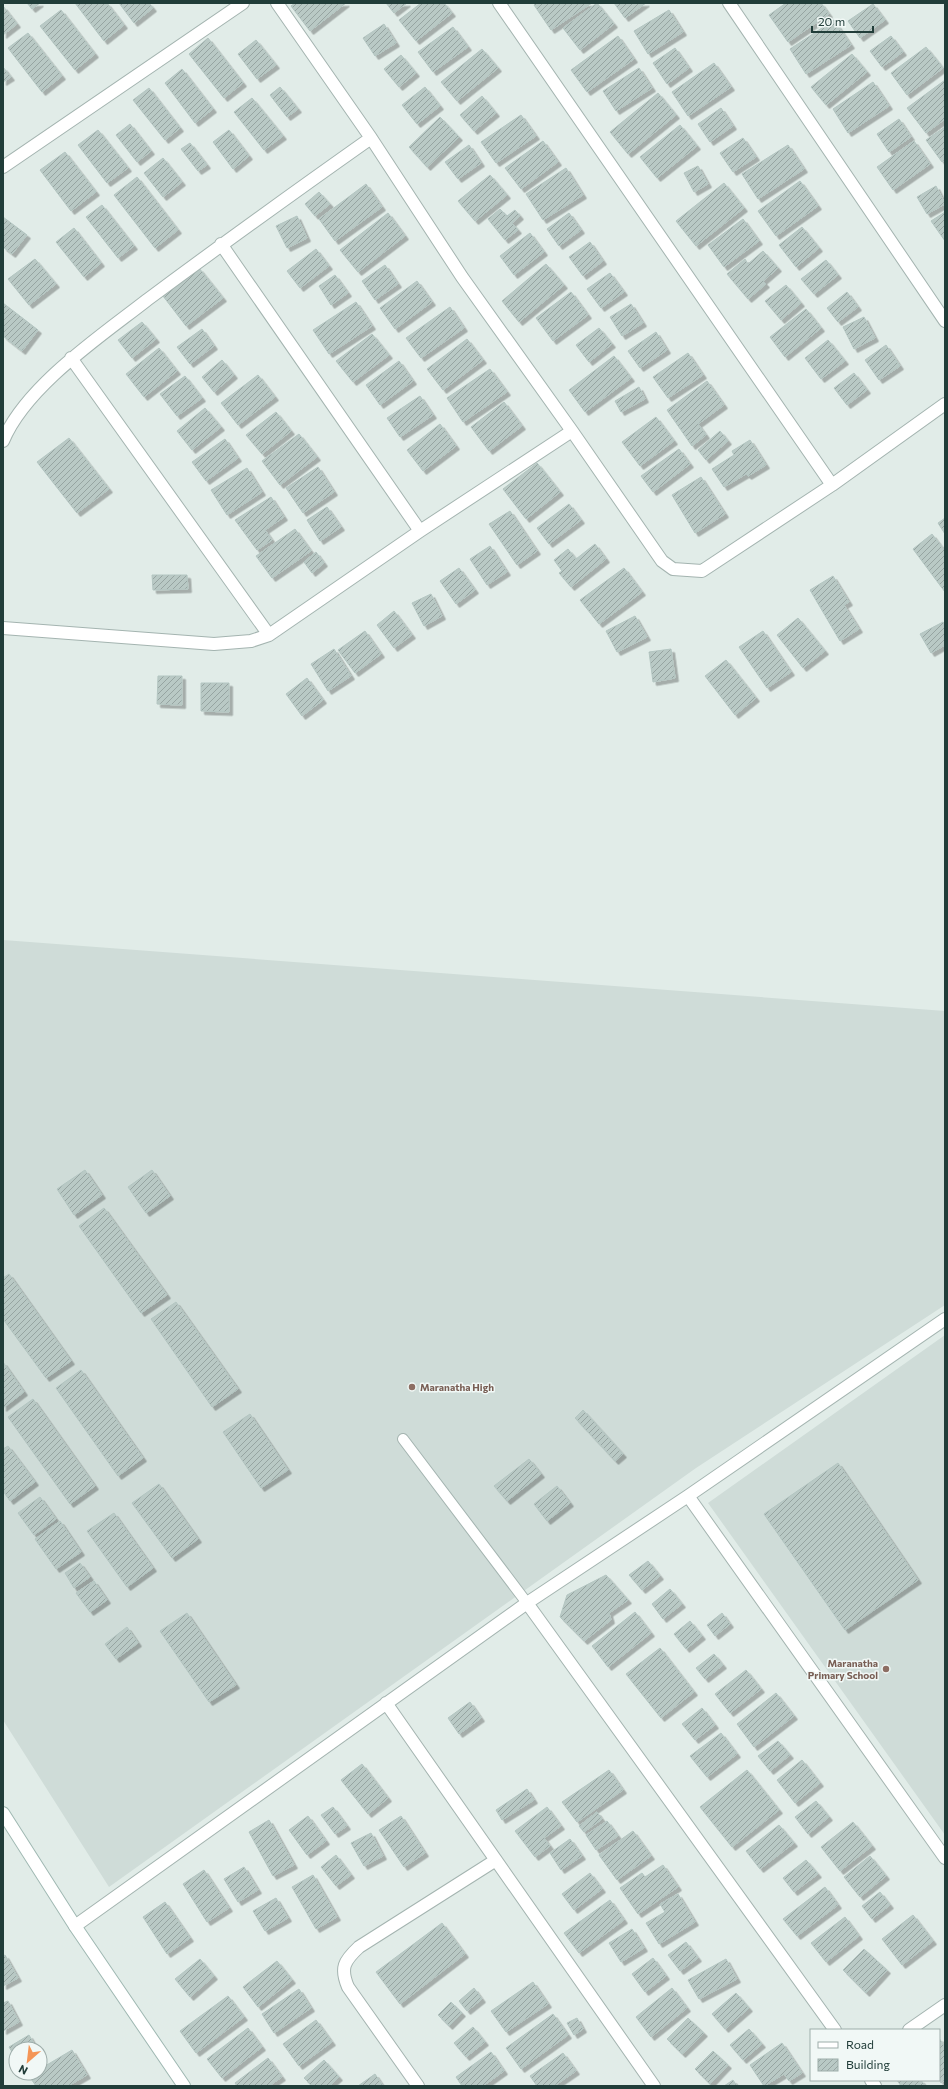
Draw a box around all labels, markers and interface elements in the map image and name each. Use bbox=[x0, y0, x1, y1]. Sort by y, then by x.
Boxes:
scale bar bbox=[812, 8, 873, 34]
text: 20 m bbox=[818, 14, 845, 28]
place label: Maranatha High bbox=[420, 1381, 494, 1393]
marker: Maranatha High bbox=[407, 1382, 417, 1392]
place label: Maranatha Primary School bbox=[808, 1657, 878, 1681]
marker: Maranatha Primary School bbox=[881, 1664, 891, 1674]
legend bbox=[810, 2029, 940, 2081]
text: Road bbox=[846, 2037, 874, 2051]
north arrow bbox=[8, 2041, 48, 2081]
text: Building bbox=[846, 2057, 890, 2071]
text: N bbox=[16, 2063, 30, 2078]

